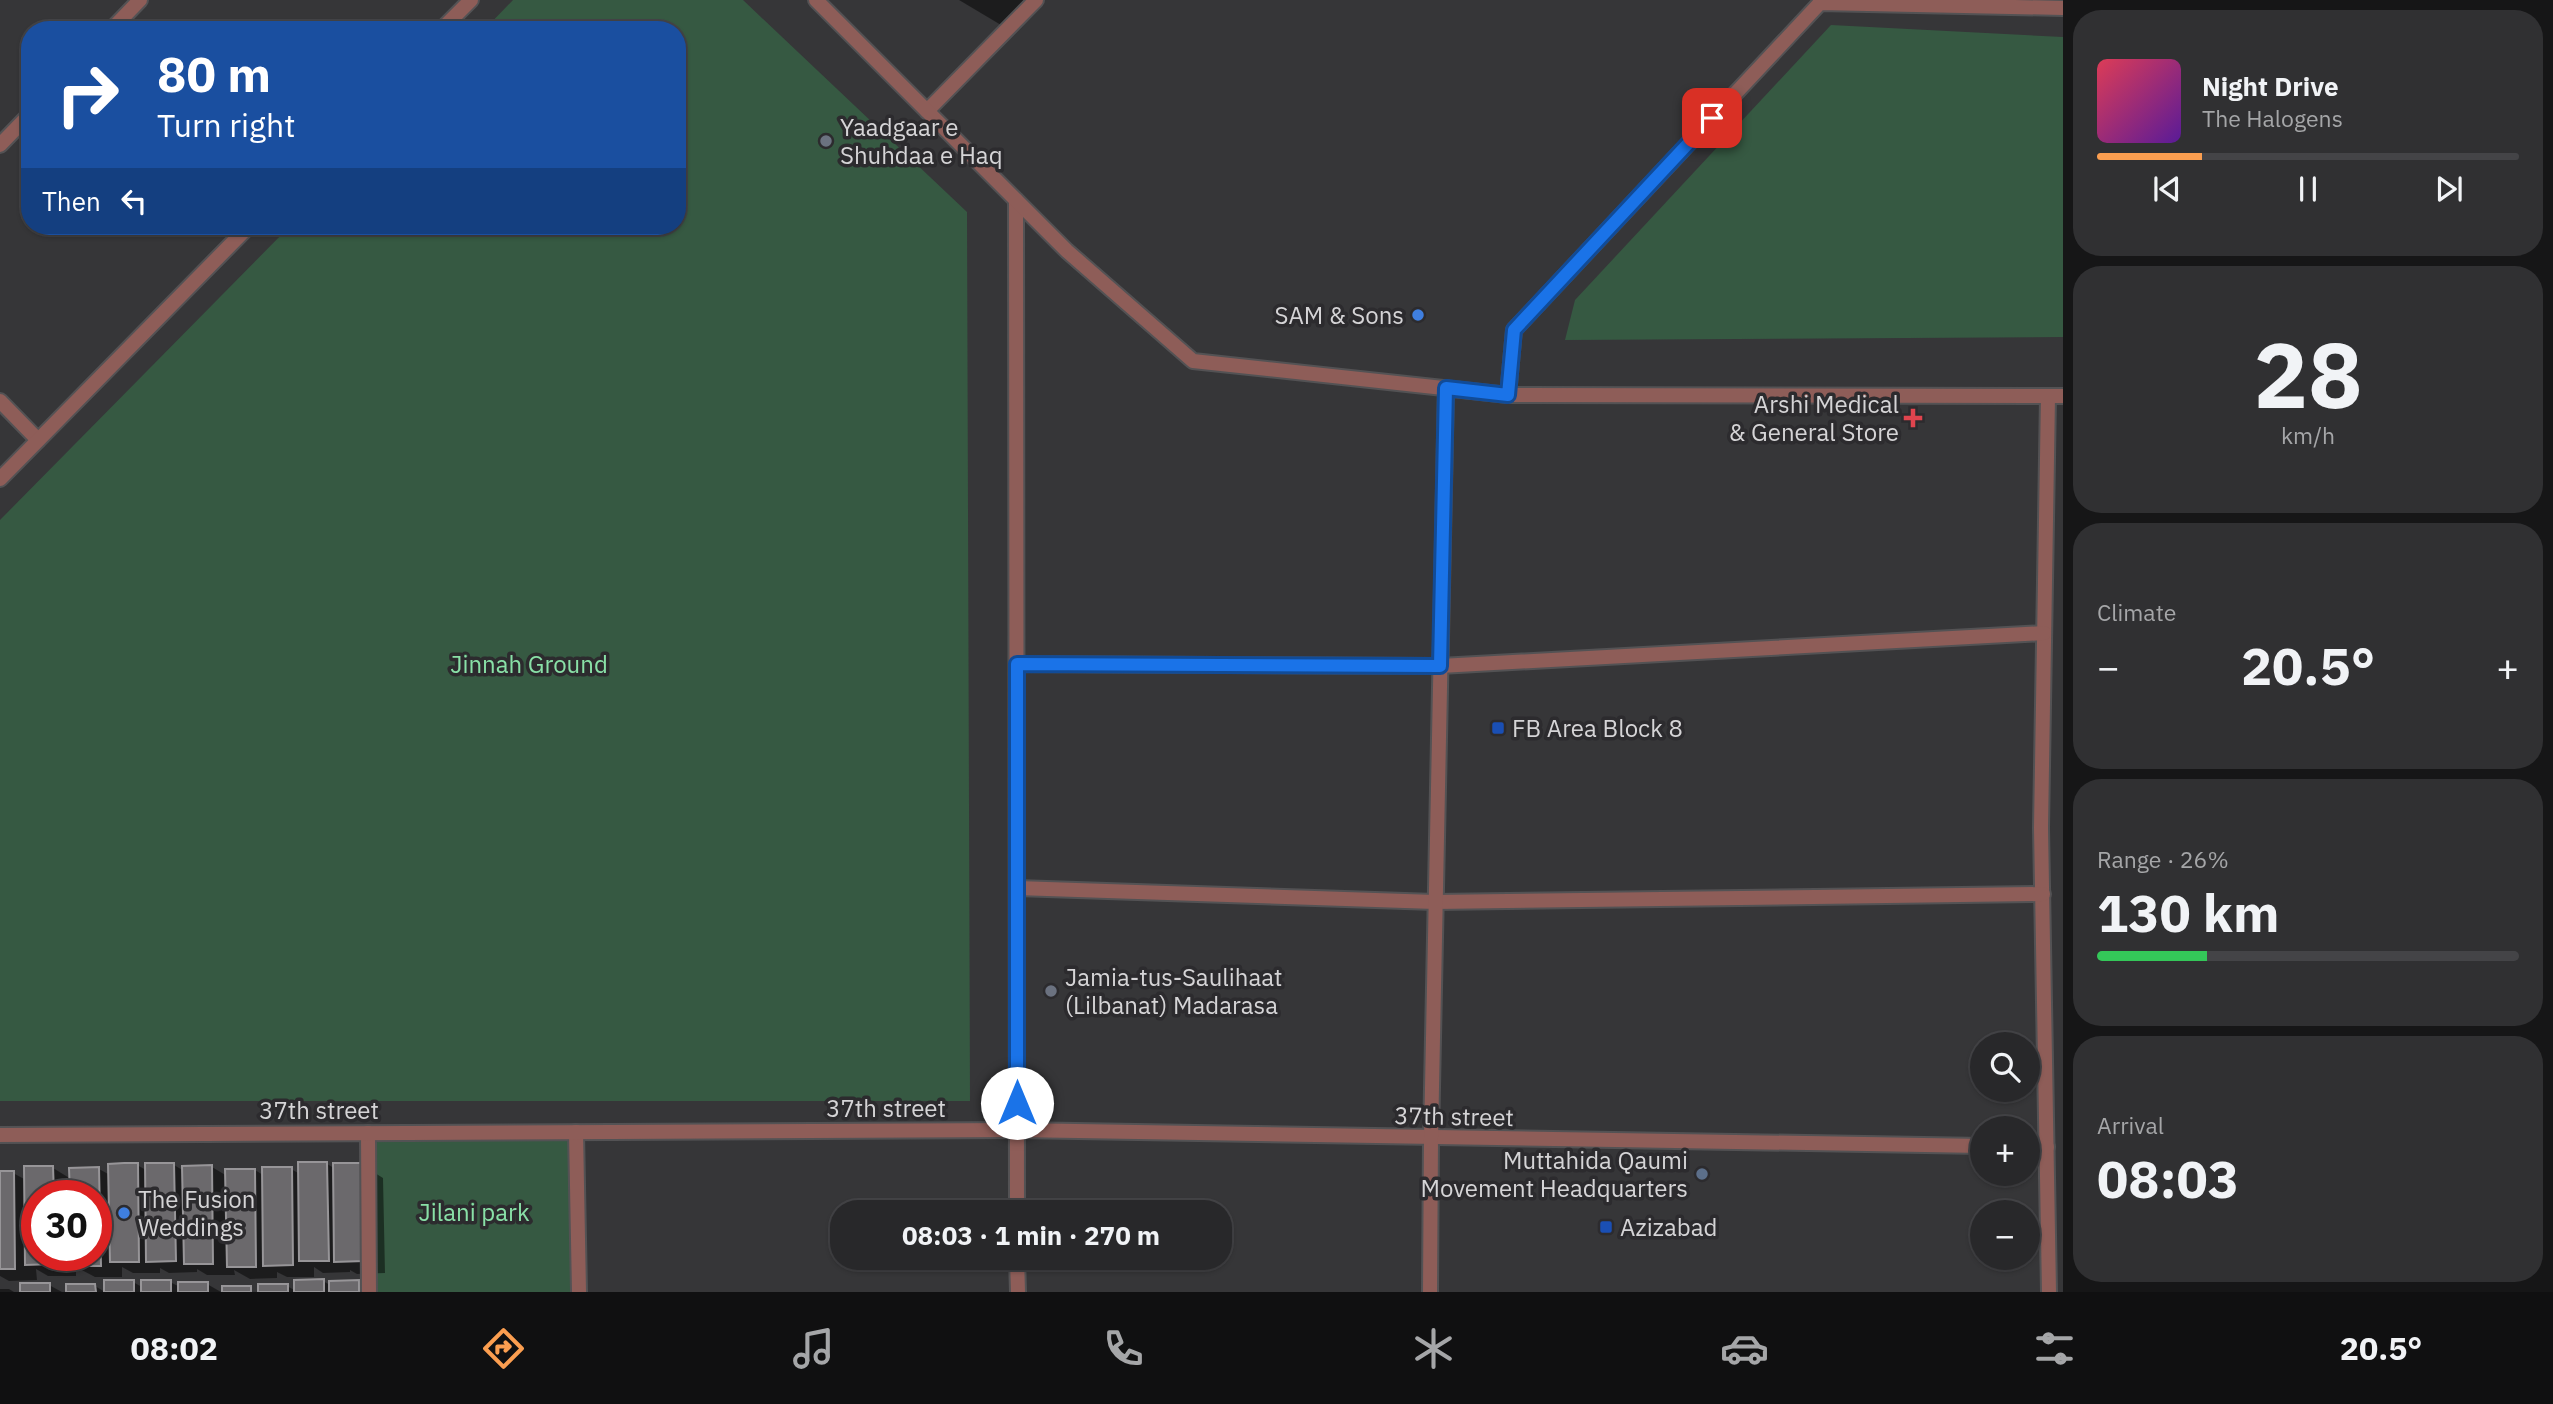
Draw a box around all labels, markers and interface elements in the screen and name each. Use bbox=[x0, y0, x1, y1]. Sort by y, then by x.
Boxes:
text: 80 m bbox=[157, 42, 271, 105]
icon: right bbox=[42, 49, 133, 140]
text: Night Drive bbox=[2202, 69, 2339, 103]
pin bbox=[1682, 88, 1742, 148]
icon: arrive bbox=[1693, 99, 1731, 137]
text: The Halogens bbox=[2202, 103, 2343, 133]
text: Turn right bbox=[157, 104, 295, 146]
place label: Yaadgaar e Shuhdaa e Haq bbox=[840, 111, 1003, 171]
marker: Yaadgaar e Shuhdaa e Haq bbox=[818, 133, 834, 149]
icon: previous bbox=[2148, 170, 2186, 208]
icon: pause bbox=[2289, 170, 2327, 208]
icon: next bbox=[2430, 170, 2468, 208]
icon: left bbox=[115, 182, 153, 220]
text: Then bbox=[42, 184, 101, 218]
place label: SAM & Sons bbox=[1274, 299, 1404, 331]
marker: SAM & Sons bbox=[1410, 307, 1426, 323]
text: 28 bbox=[2253, 315, 2363, 433]
place label: Arshi Medical & General Store bbox=[1729, 388, 1899, 448]
marker: Arshi Medical & General Store bbox=[1905, 410, 1921, 426]
text: km/h bbox=[2281, 420, 2335, 450]
text: Climate bbox=[2097, 597, 2176, 627]
text: 20.5° bbox=[2241, 632, 2375, 699]
text: − bbox=[2097, 642, 2120, 691]
text: + bbox=[2496, 642, 2519, 691]
park label: Jinnah Ground bbox=[450, 648, 608, 680]
place label: FB Area Block 8 bbox=[1512, 712, 1683, 744]
marker: FB Area Block 8 bbox=[1490, 720, 1506, 736]
text: Range · 26% bbox=[2097, 844, 2229, 874]
text: 130 km bbox=[2097, 879, 2279, 946]
place label: Jamia-tus-Saulihaat (Lilbanat) Madarasa bbox=[1065, 961, 1283, 1021]
marker: Jamia-tus-Saulihaat (Lilbanat) Madarasa bbox=[1043, 983, 1059, 999]
map controls bbox=[1970, 1032, 2040, 1270]
button: search bbox=[1970, 1032, 2040, 1102]
position arrow bbox=[980, 1066, 1054, 1140]
street label: 37th street bbox=[826, 1092, 946, 1124]
street label: 37th street bbox=[259, 1094, 379, 1126]
street label: 37th street bbox=[1394, 1099, 1514, 1133]
text: Arrival bbox=[2097, 1110, 2164, 1140]
button: + bbox=[1970, 1116, 2040, 1186]
place label: Muttahida Qaumi Movement Headquarters bbox=[1420, 1144, 1688, 1204]
text: 08:03 bbox=[2097, 1145, 2239, 1212]
marker: Muttahida Qaumi Movement Headquarters bbox=[1694, 1166, 1710, 1182]
speed limit sign: 30 bbox=[21, 1180, 112, 1271]
place label: The Fusion Weddings bbox=[138, 1183, 255, 1243]
park label: Jilani park bbox=[418, 1196, 530, 1228]
button: − bbox=[1970, 1200, 2040, 1270]
marker: The Fusion Weddings bbox=[116, 1205, 132, 1221]
place label: Azizabad bbox=[1620, 1211, 1717, 1243]
text: 08:03 · 1 min · 270 m bbox=[902, 1218, 1160, 1252]
marker: Azizabad bbox=[1598, 1219, 1614, 1235]
icon: directions bbox=[479, 1324, 528, 1373]
icon: music bbox=[789, 1324, 838, 1373]
icon: phone bbox=[1099, 1324, 1148, 1373]
icon: climate bbox=[1409, 1324, 1458, 1373]
icon: car bbox=[1720, 1324, 1769, 1373]
icon: filters bbox=[2030, 1324, 2079, 1373]
text: 08:02 bbox=[131, 1327, 218, 1369]
text: 20.5° bbox=[2340, 1327, 2422, 1369]

